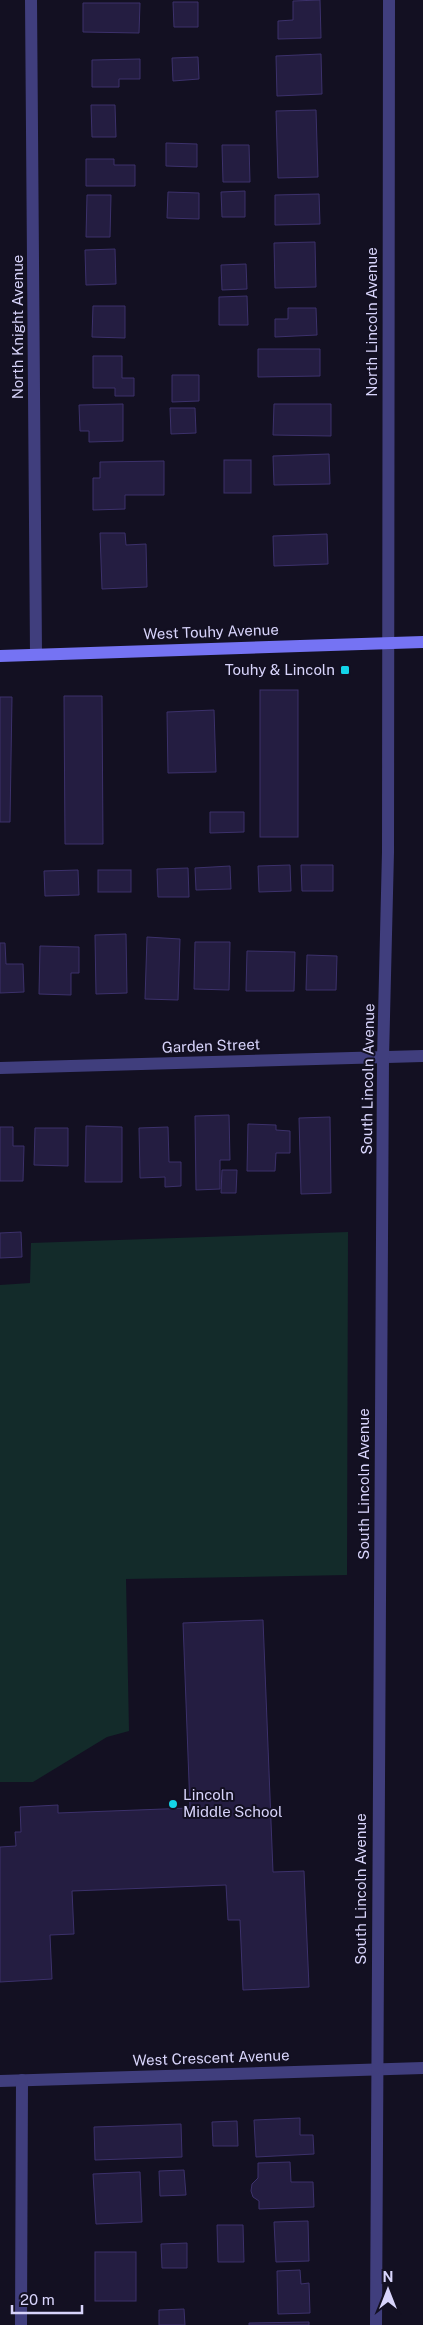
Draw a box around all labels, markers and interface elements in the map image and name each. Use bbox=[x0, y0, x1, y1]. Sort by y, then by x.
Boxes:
street label: North Lincoln Avenue bbox=[363, 247, 380, 397]
street label: North Knight Avenue bbox=[9, 255, 26, 399]
street label: West Touhy Avenue bbox=[143, 621, 279, 642]
place label: Touhy & Lincoln bbox=[225, 661, 335, 678]
marker: Touhy & Lincoln bbox=[339, 664, 351, 676]
street label: South Lincoln Avenue bbox=[358, 1003, 377, 1155]
street label: Garden Street bbox=[161, 1035, 261, 1056]
street label: South Lincoln Avenue bbox=[355, 1408, 372, 1560]
place label: Lincoln Middle School bbox=[183, 1786, 282, 1820]
marker: Lincoln Middle School bbox=[167, 1798, 179, 1810]
street label: South Lincoln Avenue bbox=[352, 1813, 369, 1965]
street label: West Crescent Avenue bbox=[132, 2046, 290, 2069]
north arrow bbox=[363, 2265, 413, 2315]
text: N bbox=[383, 2269, 393, 2285]
scale bar bbox=[12, 2282, 82, 2314]
text: 20 m bbox=[20, 2291, 55, 2308]

